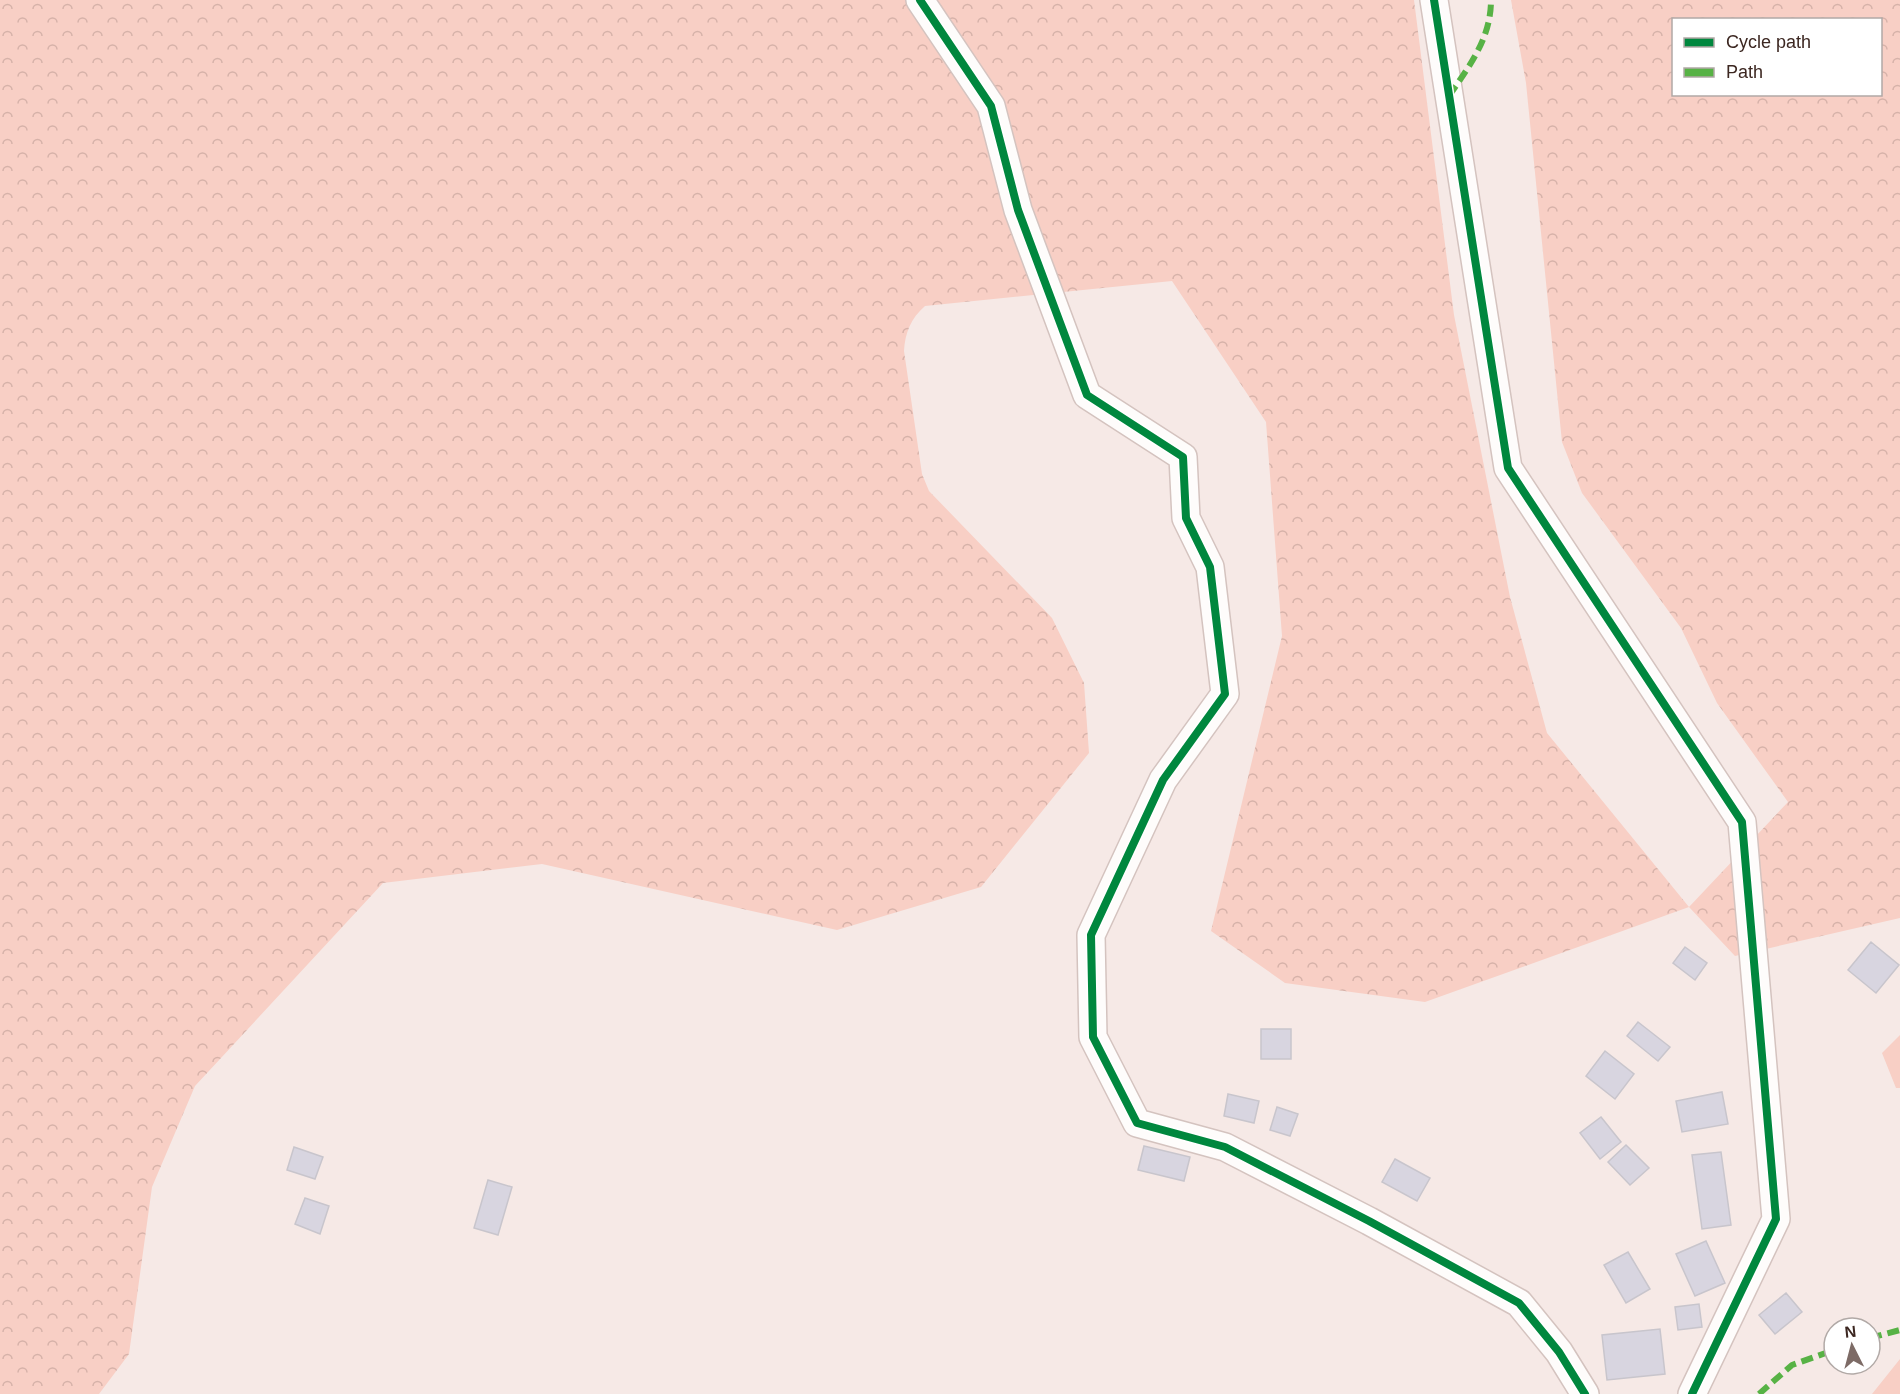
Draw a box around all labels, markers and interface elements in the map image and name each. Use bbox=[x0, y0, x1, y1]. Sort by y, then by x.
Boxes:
legend bbox=[1672, 18, 1882, 96]
text: Cycle path bbox=[1726, 32, 1811, 52]
text: Path bbox=[1726, 62, 1763, 82]
north arrow bbox=[1822, 1316, 1882, 1376]
text: N bbox=[1844, 1323, 1857, 1341]

